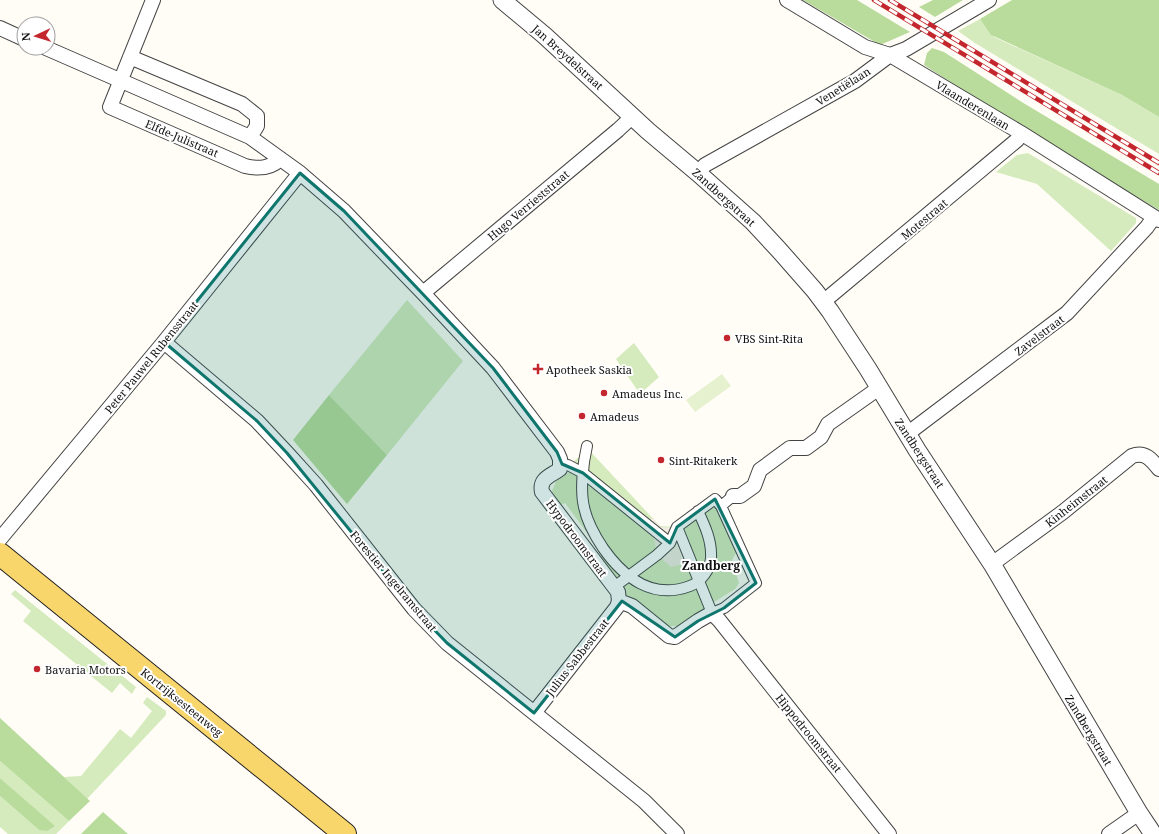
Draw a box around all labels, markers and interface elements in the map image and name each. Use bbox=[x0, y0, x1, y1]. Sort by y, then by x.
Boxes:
north arrow bbox=[16, 16, 56, 56]
street label: Jan Breydelstraat bbox=[529, 20, 607, 93]
text: N bbox=[18, 32, 33, 42]
street label: Venetiëlaan bbox=[813, 63, 873, 109]
street label: Vlaanderenlaan bbox=[933, 77, 1013, 133]
street label: Elfde-Julistraat bbox=[143, 116, 221, 160]
street label: Zandbergstraat bbox=[689, 165, 759, 230]
street label: Hugo Verrieststraat bbox=[484, 166, 572, 244]
street label: Motestraat bbox=[898, 195, 951, 243]
street label: Peter Pauwel Rubensstraat bbox=[101, 297, 201, 416]
street label: Zavelstraat bbox=[1011, 311, 1067, 359]
place label: VBS Sint-Rita bbox=[735, 331, 803, 346]
marker: VBS Sint-Rita bbox=[722, 333, 732, 343]
place label: Apotheek Saskia bbox=[546, 362, 632, 377]
marker: Apotheek Saskia bbox=[533, 364, 543, 374]
place label: Amadeus Inc. bbox=[612, 386, 683, 401]
marker: Amadeus Inc. bbox=[599, 388, 609, 398]
place label: Amadeus bbox=[590, 409, 639, 424]
marker: Amadeus bbox=[577, 411, 587, 421]
street label: Zandbergstraat bbox=[892, 415, 948, 491]
place label: Sint-Ritakerk bbox=[669, 453, 738, 468]
marker: Sint-Ritakerk bbox=[656, 455, 666, 465]
street label: Kinheimstraat bbox=[1042, 472, 1110, 530]
street label: Hypodroomstraat bbox=[543, 496, 611, 580]
street label: Forestier Ingelramstraat bbox=[347, 527, 441, 635]
district label: Zandberg bbox=[682, 557, 741, 574]
street label: Julius Sabbestraat bbox=[541, 615, 612, 700]
place label: Bavaria Motors bbox=[45, 662, 126, 677]
marker: Bavaria Motors bbox=[32, 664, 42, 674]
street label: Kortrijksesteenweg bbox=[138, 664, 226, 740]
street label: Hippodroomstraat bbox=[773, 691, 845, 776]
street label: Zandbergstraat bbox=[1062, 692, 1116, 768]

